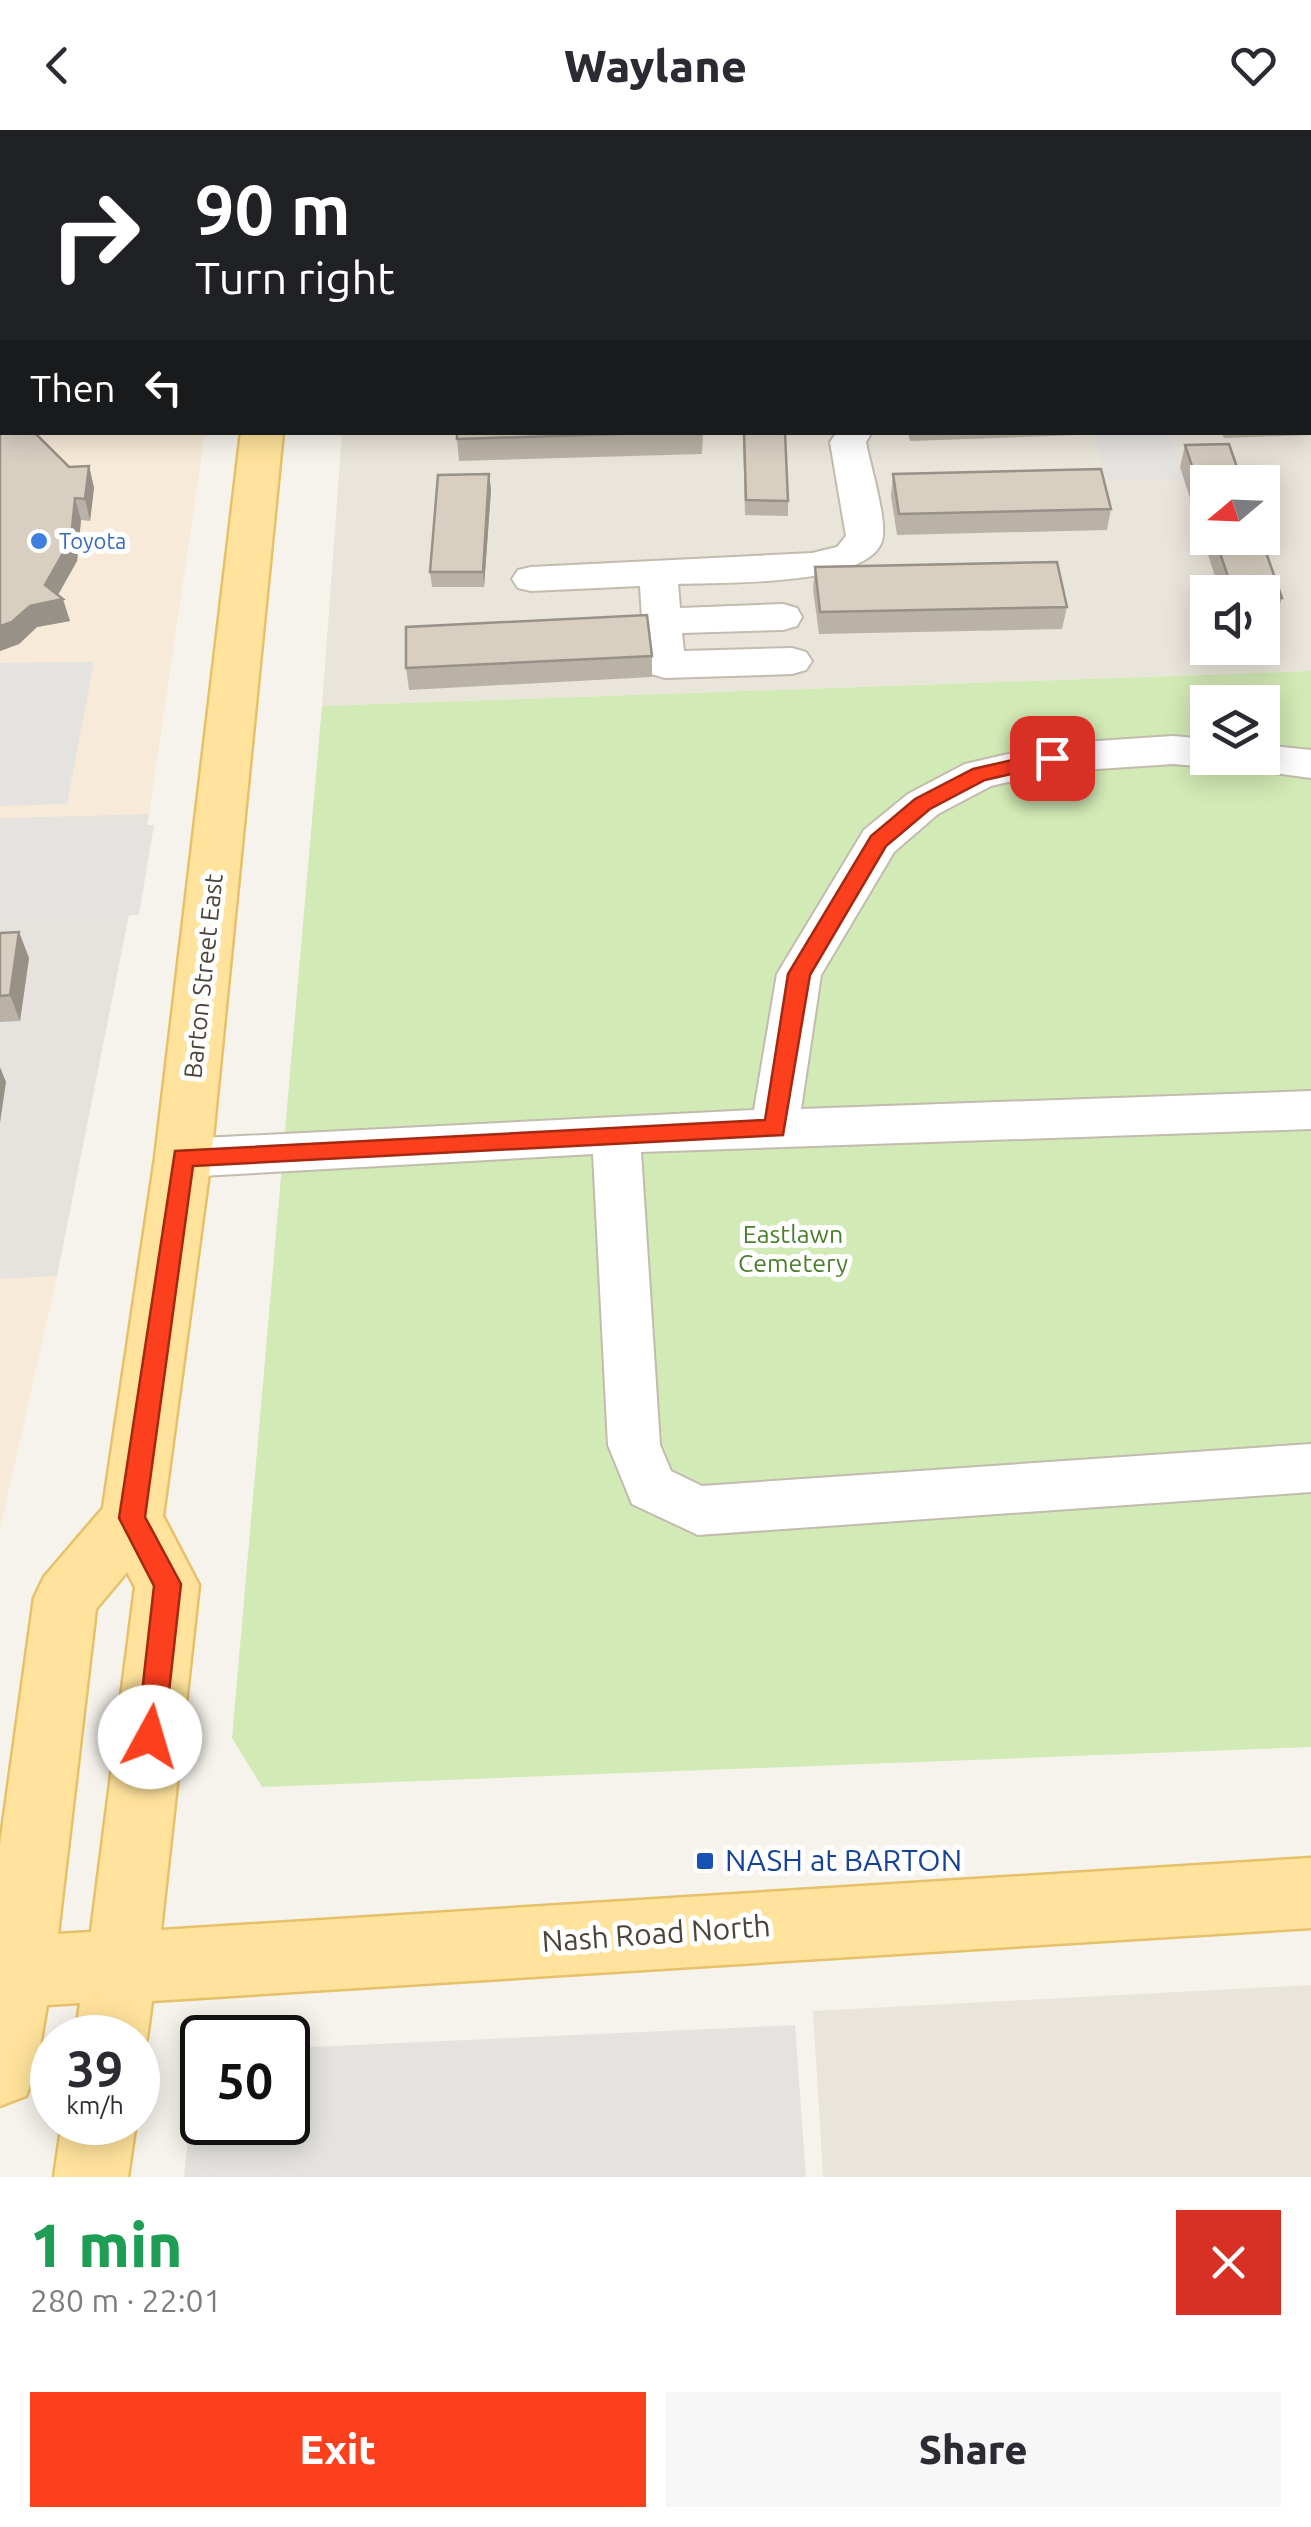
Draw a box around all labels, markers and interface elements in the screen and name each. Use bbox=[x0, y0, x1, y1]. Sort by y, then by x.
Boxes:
icon: back bbox=[30, 38, 85, 93]
icon: heart bbox=[1226, 38, 1281, 93]
text: Waylane bbox=[564, 40, 747, 91]
icon: right bbox=[30, 170, 160, 300]
text: 90 m bbox=[195, 170, 351, 248]
text: Turn right bbox=[195, 252, 395, 303]
icon: left bbox=[136, 360, 191, 415]
text: Then bbox=[30, 367, 116, 409]
north arrow bbox=[1190, 465, 1280, 555]
map controls bbox=[1190, 465, 1280, 775]
place label: Toyota bbox=[59, 528, 126, 553]
marker: Toyota bbox=[28, 530, 50, 552]
button: sound bbox=[1190, 575, 1280, 665]
button: layers bbox=[1190, 685, 1280, 775]
pin bbox=[1010, 716, 1095, 801]
icon: arrive bbox=[1025, 731, 1080, 786]
street label: Barton Street East bbox=[178, 872, 228, 1080]
park label: Eastlawn Cemetery bbox=[738, 1220, 848, 1277]
position arrow bbox=[98, 1685, 202, 1789]
place label: NASH at BARTON bbox=[725, 1843, 962, 1877]
marker: NASH at BARTON bbox=[694, 1850, 716, 1872]
street label: Nash Road North bbox=[540, 1908, 771, 1958]
speed limit sign: 50 bbox=[180, 2015, 310, 2145]
text: 39 bbox=[67, 2040, 123, 2096]
text: km/h bbox=[66, 2091, 124, 2119]
button: close bbox=[1176, 2210, 1281, 2315]
text: 1 min bbox=[30, 2211, 183, 2278]
text: 280 m · 22:01 bbox=[30, 2282, 222, 2318]
button: Exit bbox=[30, 2392, 646, 2507]
button: Share bbox=[666, 2392, 1281, 2507]

